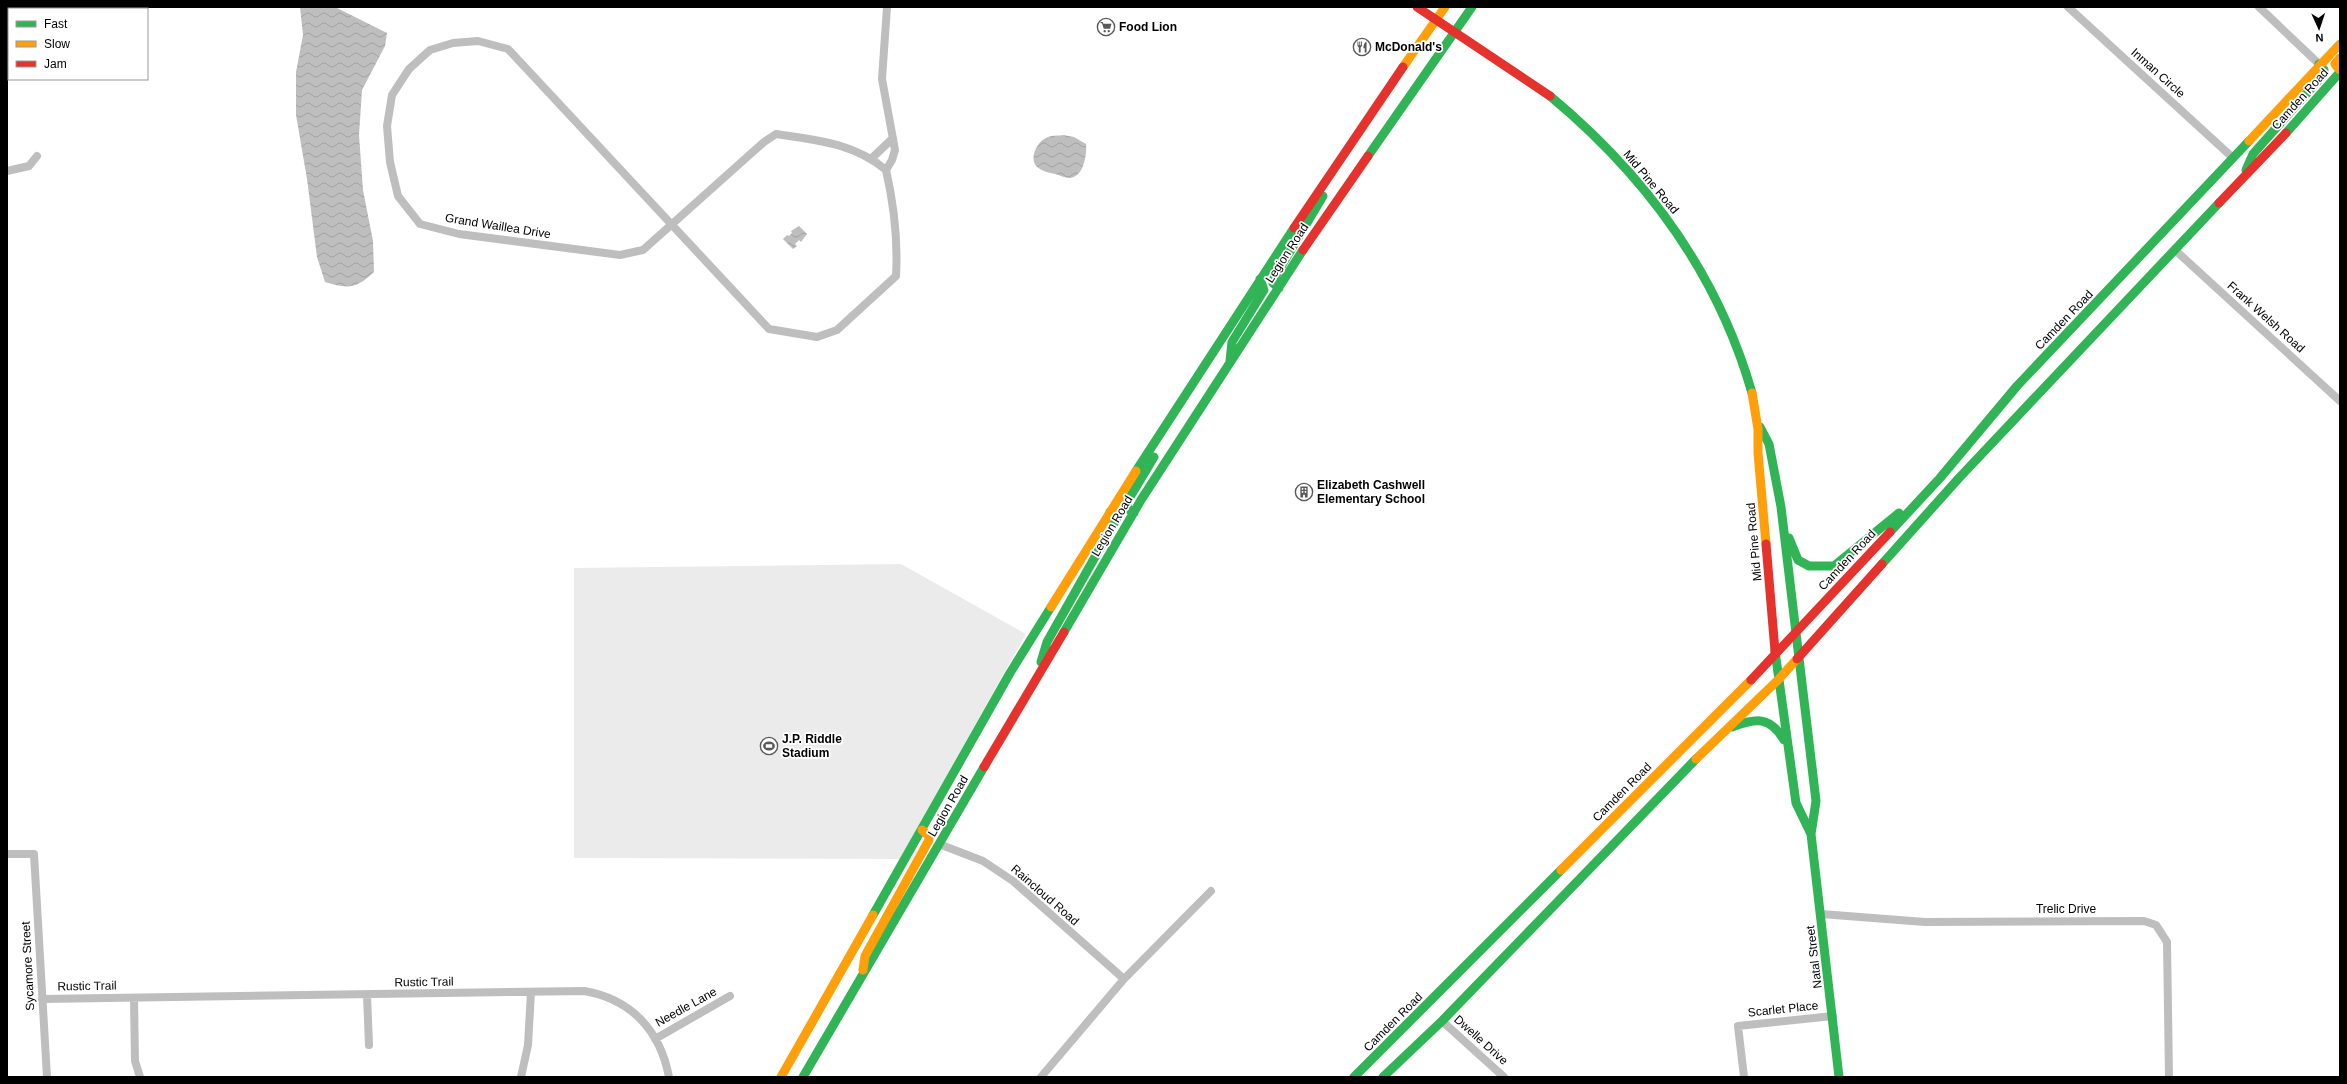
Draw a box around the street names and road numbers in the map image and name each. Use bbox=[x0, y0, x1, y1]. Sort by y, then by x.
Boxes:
street label: Inman Circle bbox=[2128, 45, 2188, 101]
street label: Camden Road bbox=[2269, 66, 2331, 132]
street label: Mid Pine Road bbox=[1620, 147, 1682, 217]
street label: Grand Waillea Drive bbox=[444, 211, 552, 241]
street label: Legion Road bbox=[1263, 221, 1311, 285]
street label: Frank Welsh Road bbox=[2224, 279, 2308, 355]
street label: Camden Road bbox=[2032, 287, 2096, 353]
street label: Legion Road bbox=[1088, 493, 1136, 559]
street label: Mid Pine Road bbox=[1744, 502, 1764, 582]
street label: Camden Road bbox=[1815, 527, 1879, 593]
street label: Camden Road bbox=[1590, 760, 1654, 824]
street label: Legion Road bbox=[925, 773, 971, 839]
street label: Raincloud Road bbox=[1008, 862, 1082, 928]
street label: Trelic Drive bbox=[2036, 902, 2096, 916]
street label: Sycamore Street bbox=[19, 920, 37, 1011]
street label: Natal Street bbox=[1803, 924, 1825, 989]
street label: Rustic Trail bbox=[394, 974, 454, 990]
street label: Rustic Trail bbox=[57, 978, 117, 994]
street label: Needle Lane bbox=[653, 984, 719, 1030]
street label: Camden Road bbox=[1361, 990, 1425, 1054]
street label: Scarlet Place bbox=[1747, 998, 1819, 1020]
street label: Dwelle Drive bbox=[1451, 1012, 1511, 1068]

